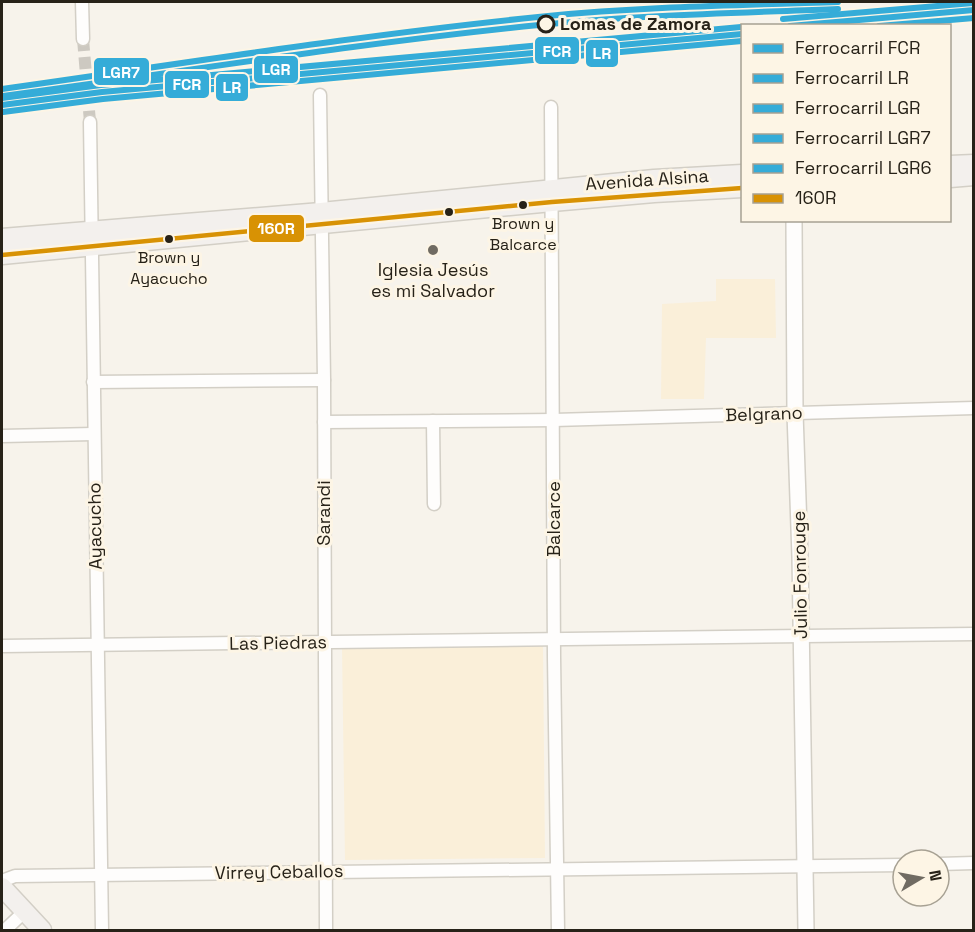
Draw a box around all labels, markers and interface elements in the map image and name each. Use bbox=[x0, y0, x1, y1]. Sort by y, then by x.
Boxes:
place label: Lomas de Zamora bbox=[560, 12, 712, 35]
marker: Lomas de Zamora bbox=[537, 15, 555, 33]
legend bbox=[741, 24, 951, 222]
line badge: FCR bbox=[534, 36, 580, 65]
text: Ferrocarril FCR bbox=[795, 36, 920, 59]
line badge: LR bbox=[585, 39, 619, 68]
text: FCR bbox=[543, 41, 571, 62]
text: LR bbox=[593, 43, 611, 64]
line badge: LGR bbox=[253, 55, 299, 84]
line badge: LGR7 bbox=[93, 57, 150, 86]
text: LGR bbox=[262, 59, 291, 80]
text: LGR7 bbox=[102, 62, 140, 83]
text: Ferrocarril LR bbox=[795, 66, 909, 89]
line badge: FCR bbox=[164, 70, 210, 99]
line badge: LR bbox=[215, 73, 249, 102]
text: FCR bbox=[173, 74, 201, 95]
text: LR bbox=[223, 77, 241, 98]
text: Ferrocarril LGR bbox=[795, 96, 920, 119]
text: Ferrocarril LGR7 bbox=[795, 126, 931, 149]
text: Ferrocarril LGR6 bbox=[795, 156, 932, 179]
street label: Avenida Alsina bbox=[584, 164, 710, 195]
text: 160R bbox=[795, 186, 836, 209]
marker: Brown y Balcarce bbox=[517, 199, 529, 211]
unlabelled marker bbox=[443, 206, 455, 218]
place label: Brown y Balcarce bbox=[489, 213, 557, 255]
line badge: 160R bbox=[248, 214, 305, 243]
text: 160R bbox=[257, 218, 295, 239]
marker: Brown y Ayacucho bbox=[163, 233, 175, 245]
marker: Iglesia Jesús es mi Salvador bbox=[426, 243, 440, 257]
place label: Brown y Ayacucho bbox=[130, 247, 208, 289]
place label: Iglesia Jesús es mi Salvador bbox=[371, 258, 495, 302]
street label: Belgrano bbox=[725, 401, 803, 426]
street label: Sarandi bbox=[312, 480, 335, 546]
street label: Balcarce bbox=[542, 481, 565, 557]
street label: Ayacucho bbox=[82, 482, 107, 570]
street label: Julio Fonrouge bbox=[787, 511, 812, 639]
street label: Las Piedras bbox=[229, 630, 327, 655]
north arrow bbox=[891, 848, 951, 908]
street label: Virrey Ceballos bbox=[214, 859, 344, 884]
text: N bbox=[924, 868, 947, 883]

